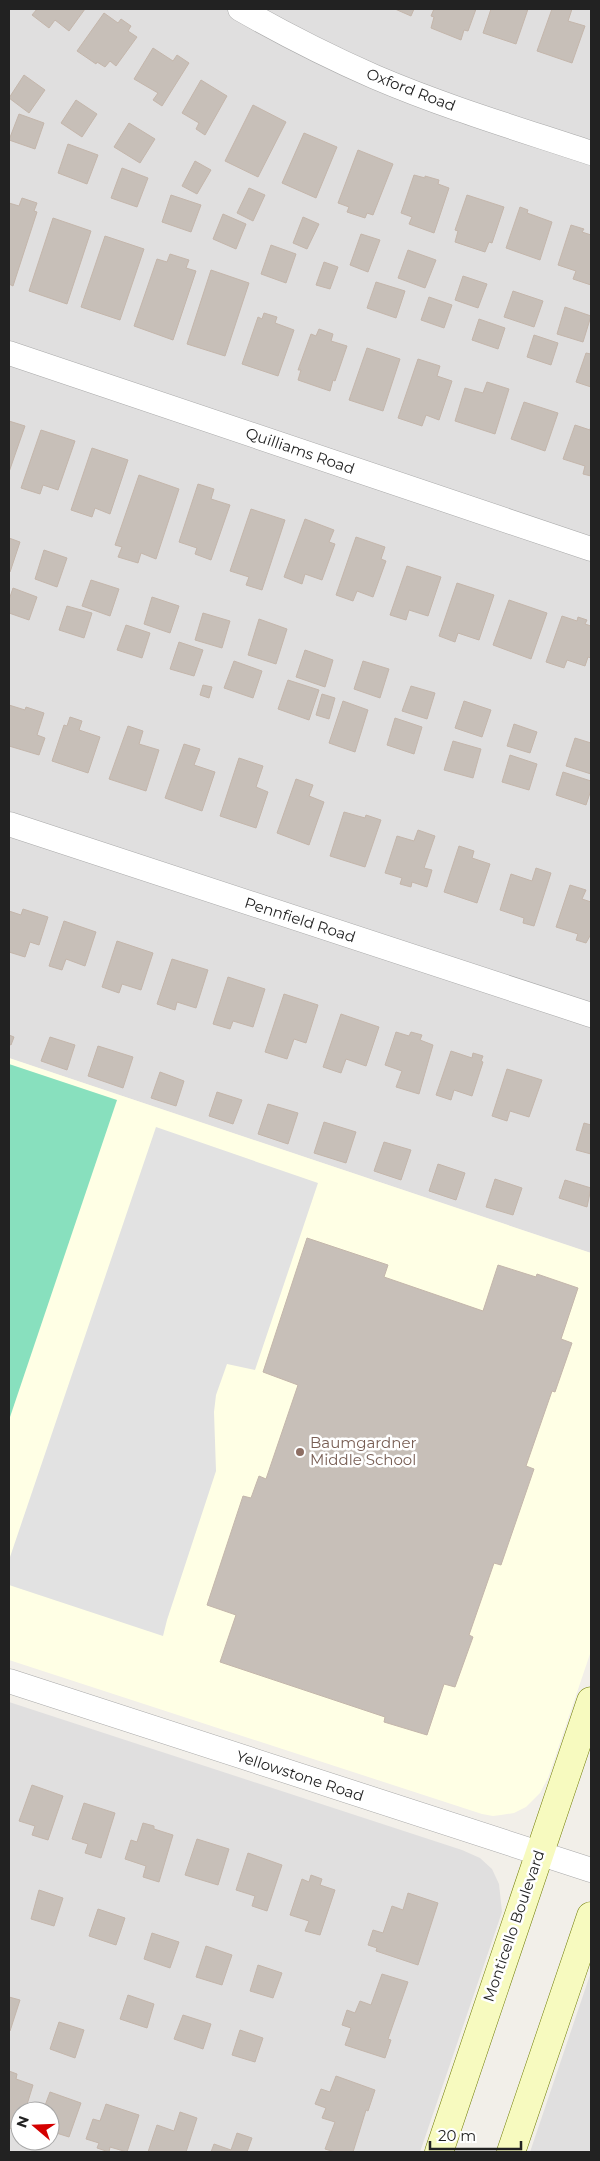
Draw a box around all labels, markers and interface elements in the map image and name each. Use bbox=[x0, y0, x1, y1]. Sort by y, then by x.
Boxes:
street label: Oxford Road bbox=[364, 64, 458, 115]
street label: Quilliams Road bbox=[243, 423, 357, 478]
street label: Pennfield Road bbox=[242, 893, 358, 946]
place label: Baumgardner Middle School bbox=[310, 1433, 417, 1469]
marker: Baumgardner Middle School bbox=[294, 1446, 306, 1458]
street label: Yellowstone Road bbox=[234, 1746, 366, 1805]
street label: Monticello Boulevard bbox=[479, 1847, 548, 2004]
north arrow bbox=[10, 2101, 60, 2151]
text: N bbox=[12, 2113, 33, 2130]
scale bar bbox=[430, 2118, 521, 2150]
text: 20 m bbox=[438, 2126, 476, 2145]

